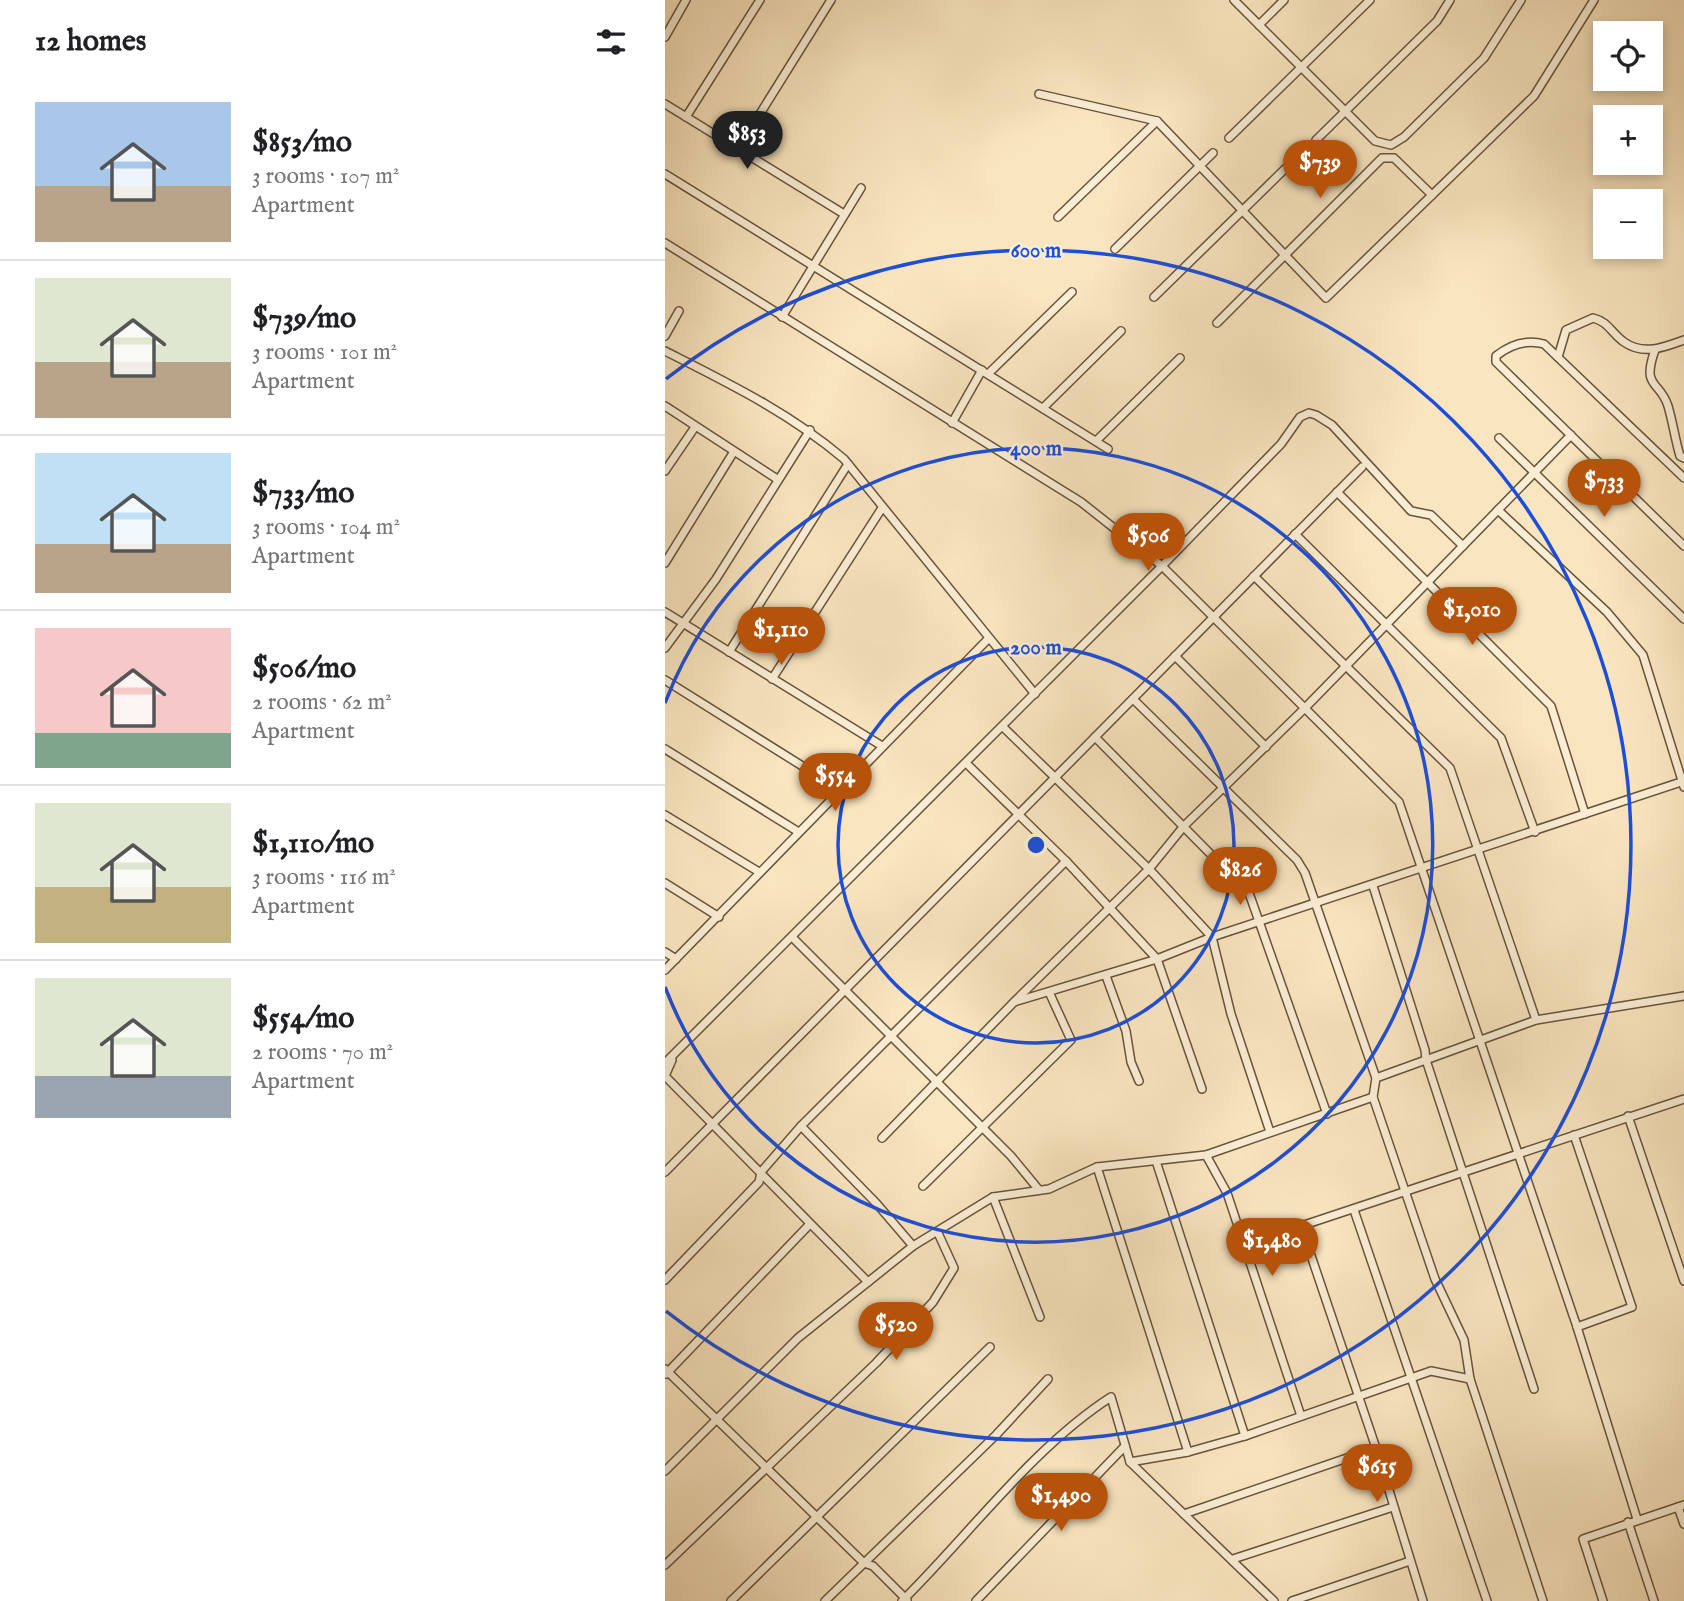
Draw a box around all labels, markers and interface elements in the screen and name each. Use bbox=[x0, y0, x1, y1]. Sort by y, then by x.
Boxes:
map controls bbox=[1593, 21, 1663, 259]
button: locate bbox=[1593, 21, 1663, 91]
text: 12 homes bbox=[35, 23, 146, 61]
icon: filters bbox=[592, 23, 630, 61]
button: + bbox=[1593, 105, 1663, 175]
pin: $853 bbox=[706, 111, 788, 171]
text: $853 bbox=[728, 119, 766, 148]
text: $853/mo bbox=[252, 124, 352, 162]
icon: home bbox=[91, 130, 175, 214]
pin: $739 bbox=[1279, 140, 1361, 200]
text: $739 bbox=[1299, 148, 1341, 177]
text: 3 rooms · 107 m² bbox=[252, 162, 400, 191]
button: − bbox=[1593, 189, 1663, 259]
text: Apartment bbox=[252, 191, 355, 220]
text: 600 m bbox=[1011, 238, 1062, 265]
text: $739/mo bbox=[252, 300, 356, 338]
icon: home bbox=[91, 306, 175, 390]
text: 3 rooms · 101 m² bbox=[252, 338, 397, 367]
text: Apartment bbox=[252, 367, 355, 396]
text: 400 m bbox=[1010, 436, 1063, 463]
pin: $733 bbox=[1563, 460, 1645, 519]
text: $733 bbox=[1584, 467, 1624, 496]
text: $733/mo bbox=[252, 475, 355, 513]
icon: home bbox=[91, 481, 175, 565]
text: 3 rooms · 104 m² bbox=[252, 513, 400, 542]
pin: $506 bbox=[1107, 514, 1189, 573]
text: $506 bbox=[1127, 521, 1169, 550]
text: Apartment bbox=[252, 542, 355, 571]
pin: $1,010 bbox=[1415, 588, 1529, 647]
text: $1,010 bbox=[1443, 595, 1501, 624]
pin: $1,110 bbox=[724, 608, 838, 667]
text: $1,110 bbox=[753, 615, 809, 644]
text: 200 m bbox=[1010, 635, 1062, 662]
text: $506/mo bbox=[252, 650, 356, 688]
icon: home bbox=[91, 656, 175, 740]
text: 2 rooms · 62 m² bbox=[252, 688, 392, 717]
text: Apartment bbox=[252, 717, 355, 746]
pin: $554 bbox=[794, 754, 876, 813]
text: $554 bbox=[815, 761, 855, 790]
text: $1,110/mo bbox=[252, 825, 374, 863]
icon: home bbox=[91, 831, 175, 915]
centre of rings bbox=[1024, 833, 1048, 857]
pin: $826 bbox=[1199, 848, 1281, 907]
text: $826 bbox=[1219, 855, 1261, 884]
text: 3 rooms · 116 m² bbox=[252, 863, 396, 892]
text: Apartment bbox=[252, 892, 355, 921]
text: $554/mo bbox=[252, 1000, 354, 1038]
icon: home bbox=[91, 1006, 175, 1090]
text: 2 rooms · 70 m² bbox=[252, 1038, 393, 1067]
text: Apartment bbox=[252, 1067, 355, 1096]
pin: $1,480 bbox=[1215, 1218, 1329, 1278]
text: $1,480 bbox=[1242, 1226, 1302, 1255]
pin: $520 bbox=[855, 1302, 937, 1362]
text: $520 bbox=[874, 1310, 918, 1339]
pin: $615 bbox=[1336, 1444, 1418, 1504]
text: $615 bbox=[1357, 1452, 1397, 1481]
pin: $1,490 bbox=[1004, 1474, 1118, 1533]
text: $1,490 bbox=[1031, 1481, 1091, 1510]

